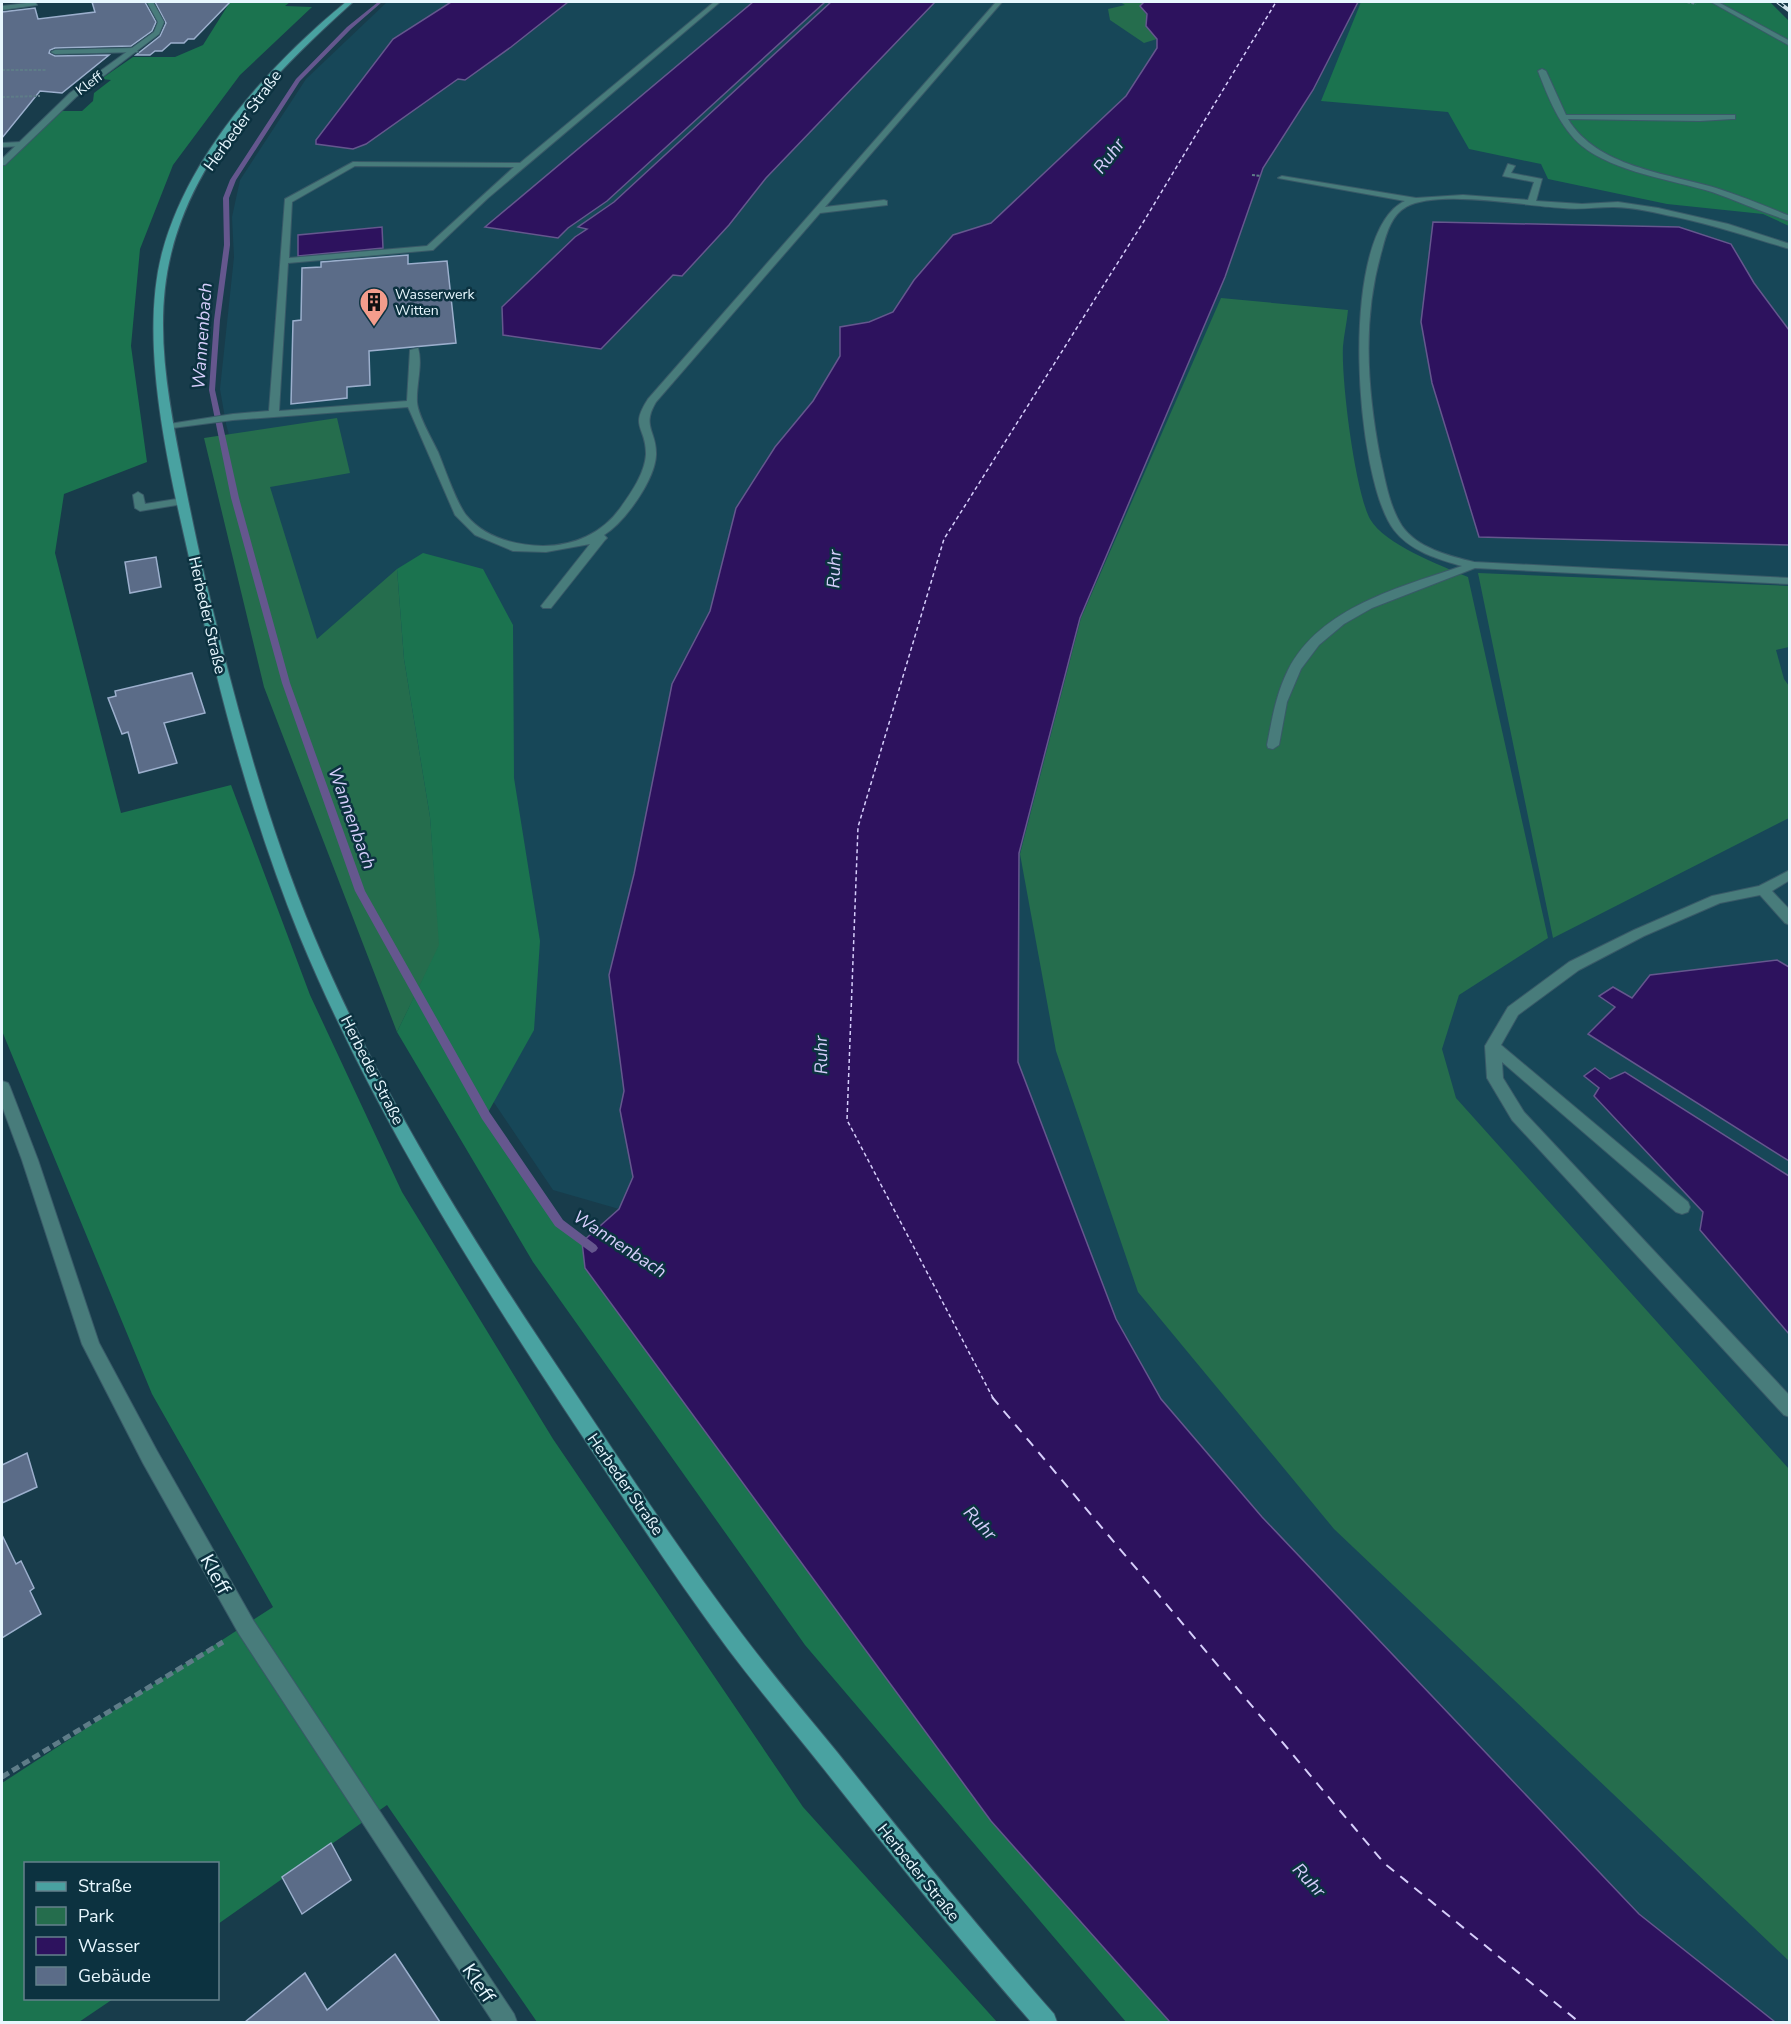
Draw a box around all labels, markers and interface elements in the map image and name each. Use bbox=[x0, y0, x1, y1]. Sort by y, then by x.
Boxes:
street label: Herbeder Straße bbox=[199, 66, 287, 176]
street label: Kleff bbox=[72, 67, 107, 100]
water label: Ruhr bbox=[1088, 133, 1131, 179]
water label: Wannenbach bbox=[186, 282, 218, 390]
place label: Wasserwerk Witten bbox=[395, 285, 476, 320]
building icon: Wasserwerk Witten bbox=[358, 286, 390, 328]
water label: Ruhr bbox=[821, 549, 847, 589]
street label: Herbeder Straße bbox=[183, 554, 231, 676]
water label: Wannenbach bbox=[322, 764, 382, 872]
street label: Herbeder Straße bbox=[335, 1012, 409, 1129]
water label: Ruhr bbox=[809, 1035, 833, 1075]
water label: Wannenbach bbox=[569, 1205, 671, 1283]
street label: Herbeder Straße bbox=[582, 1429, 669, 1540]
water label: Ruhr bbox=[958, 1501, 1002, 1546]
street label: Kleff bbox=[194, 1549, 238, 1599]
street label: Herbeder Straße bbox=[872, 1819, 964, 1926]
water label: Ruhr bbox=[1287, 1858, 1331, 1903]
legend bbox=[24, 1862, 219, 2000]
text: Straße bbox=[78, 1874, 132, 1898]
text: Park bbox=[78, 1904, 115, 1928]
text: Wasser bbox=[78, 1934, 140, 1958]
street label: Kleff bbox=[456, 1958, 502, 2008]
text: Gebäude bbox=[78, 1964, 151, 1988]

